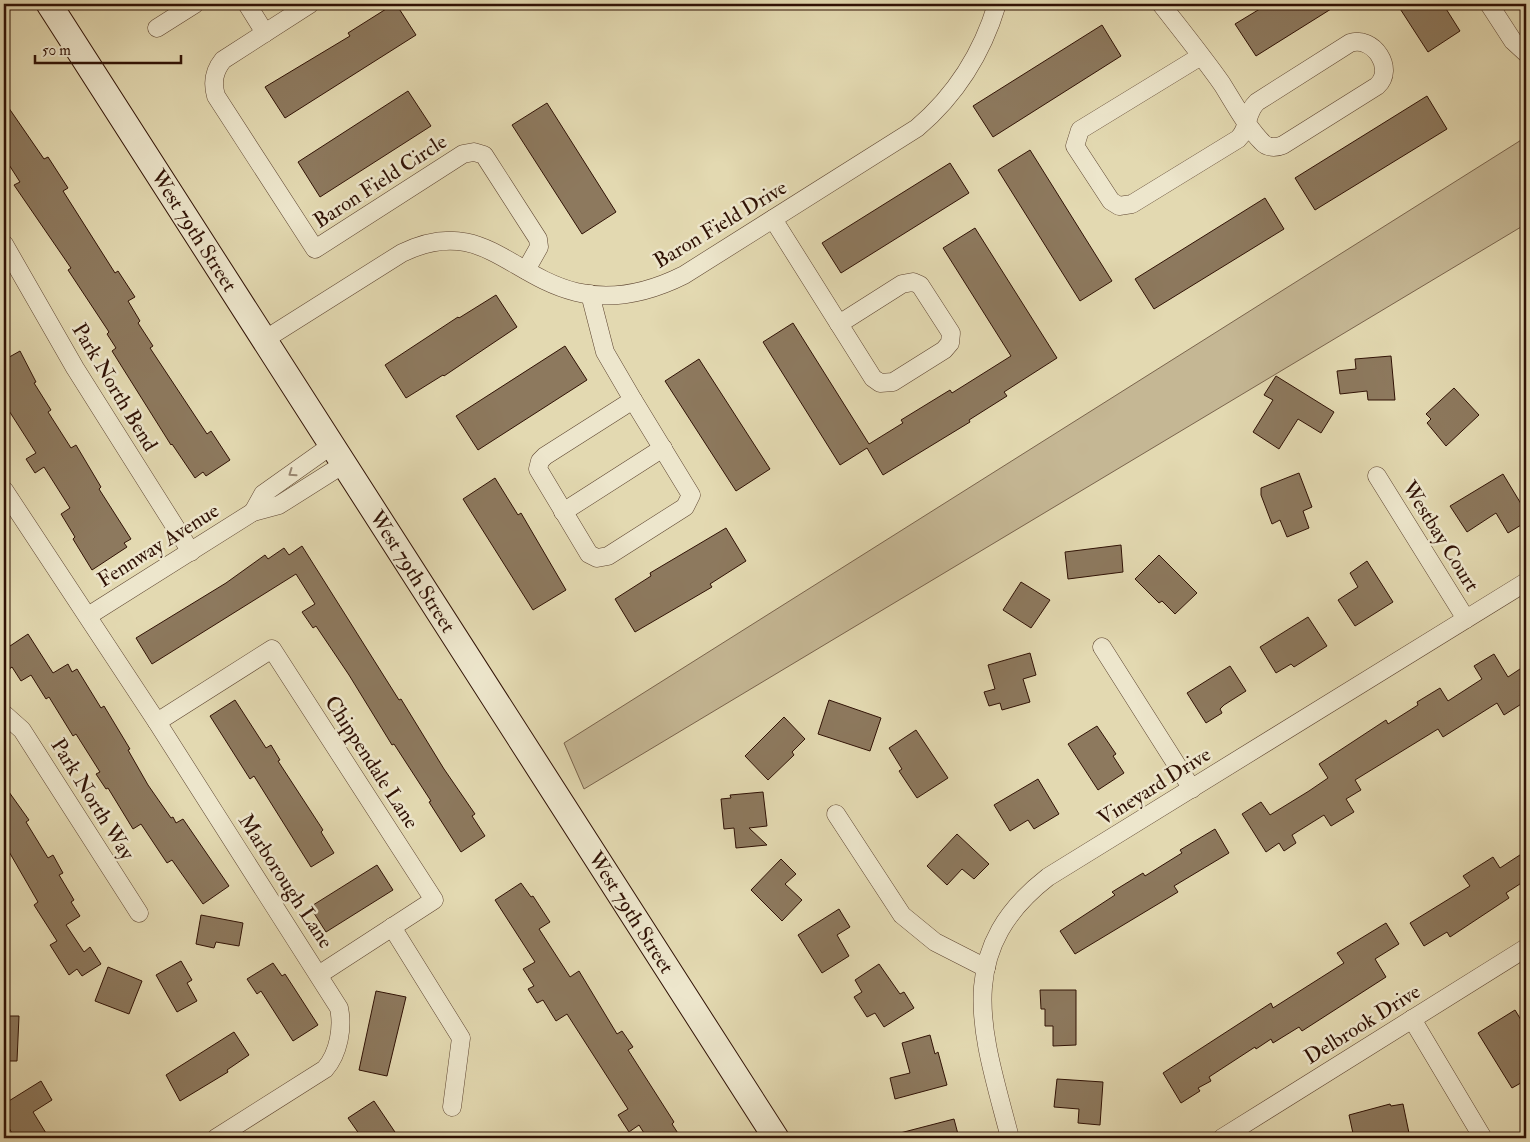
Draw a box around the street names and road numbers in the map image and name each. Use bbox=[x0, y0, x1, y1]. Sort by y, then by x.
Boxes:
street label: Baron Field Circle bbox=[308, 128, 452, 235]
street label: West 79th Street bbox=[144, 164, 243, 297]
street label: Baron Field Drive bbox=[649, 174, 792, 275]
street label: Park North Bend bbox=[66, 318, 164, 457]
street label: Westbay Court bbox=[1395, 475, 1485, 597]
street label: Fennway Avenue bbox=[92, 497, 224, 594]
street label: West 79th Street bbox=[363, 505, 462, 638]
street label: Chippendale Lane bbox=[318, 690, 425, 834]
street label: Park North Way bbox=[44, 733, 141, 866]
street label: Vineyard Drive bbox=[1093, 741, 1216, 832]
street label: Marborough Lane bbox=[232, 809, 339, 954]
street label: West 79th Street bbox=[581, 846, 680, 979]
street label: Delbrook Drive bbox=[1299, 978, 1426, 1071]

